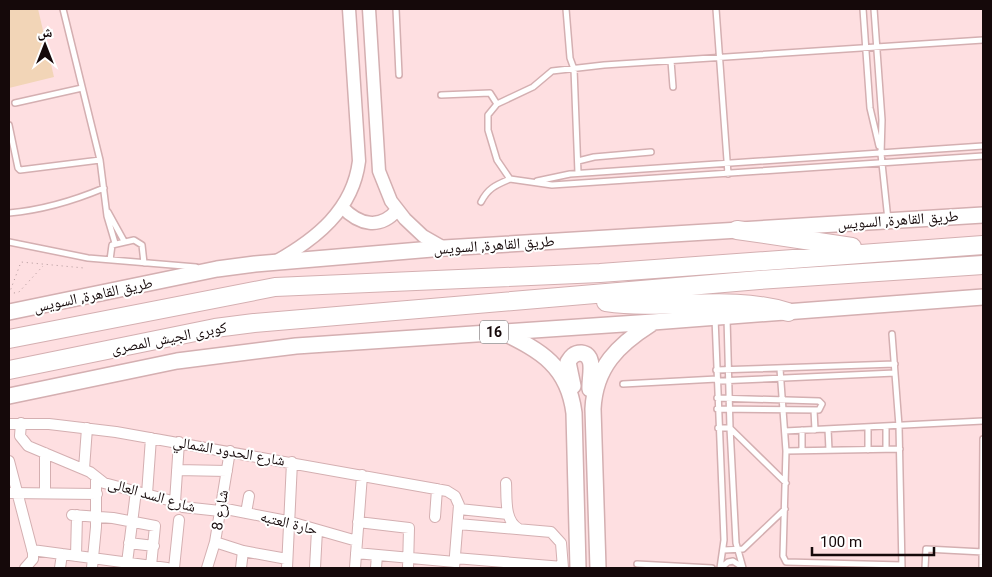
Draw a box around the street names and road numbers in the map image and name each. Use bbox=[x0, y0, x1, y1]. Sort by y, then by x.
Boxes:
street label: طريق القاهرة, السويس bbox=[837, 207, 959, 234]
street label: طريق القاهرة, السويس bbox=[433, 232, 555, 259]
street label: طريق القاهرة, السويس bbox=[32, 274, 155, 317]
street label: كوبرى الجيش المصرى bbox=[110, 318, 229, 359]
road number: 16 bbox=[480, 321, 508, 344]
street label: شارع الحدود الشمالي bbox=[171, 432, 286, 472]
street label: شارع السد العالى bbox=[106, 474, 198, 517]
street label: شارع 8 bbox=[208, 488, 233, 532]
street label: حارة العتبه bbox=[258, 507, 320, 539]

